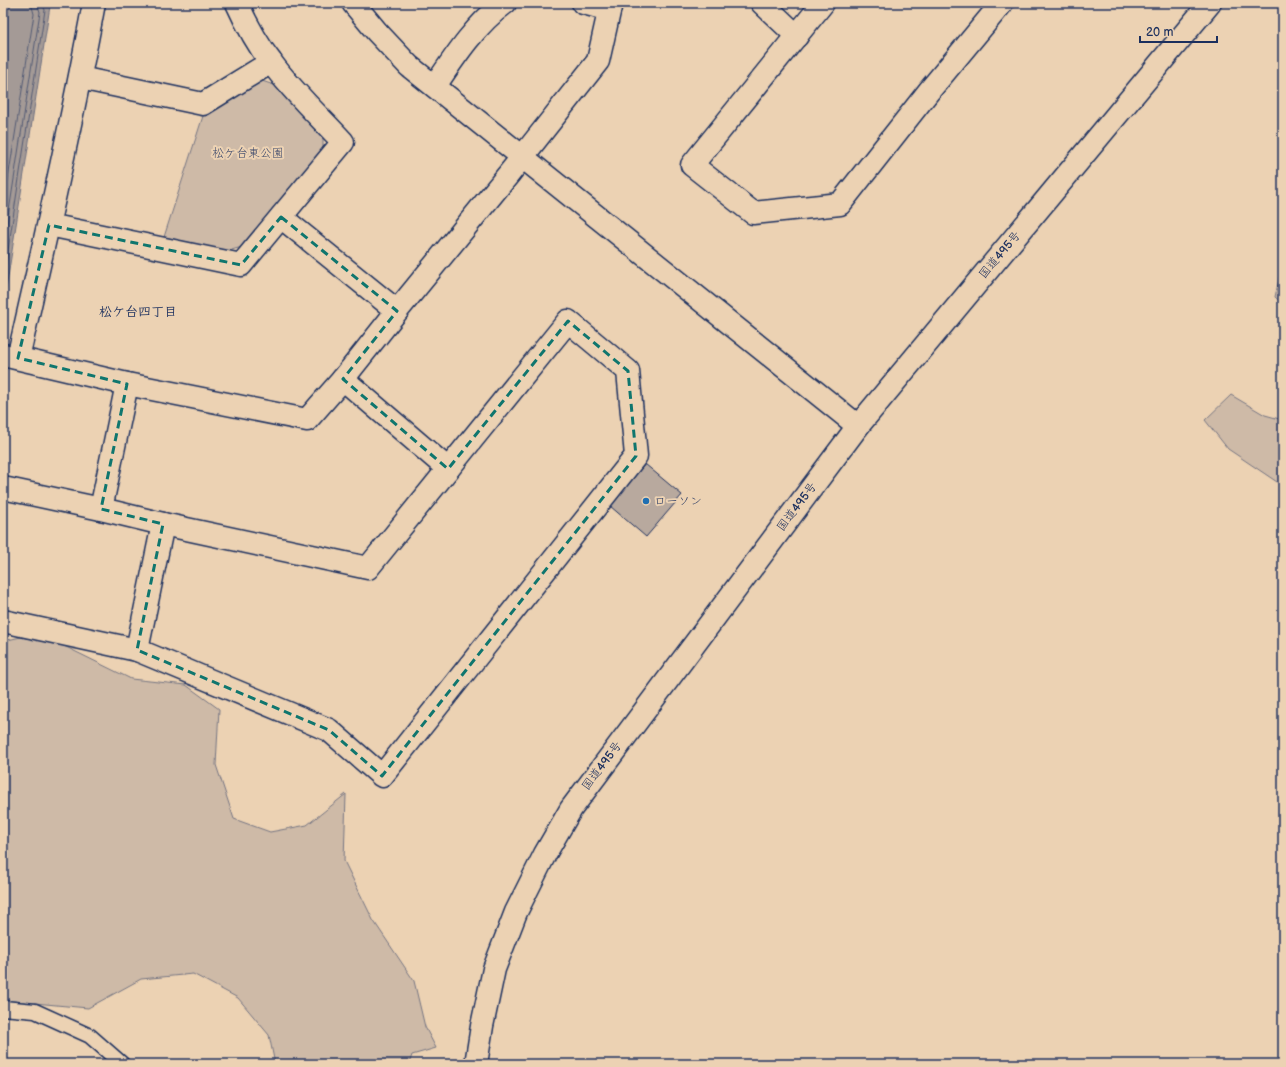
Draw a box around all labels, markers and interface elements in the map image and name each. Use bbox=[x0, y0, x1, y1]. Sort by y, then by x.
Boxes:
scale bar bbox=[1140, 18, 1217, 44]
text: 20 m bbox=[1146, 25, 1173, 40]
park label: 松ケ台東公園 bbox=[212, 146, 284, 161]
street label: 国道495号 bbox=[976, 228, 1024, 282]
district label: 松ケ台四丁目 bbox=[99, 304, 177, 320]
street label: 国道495号 bbox=[774, 480, 820, 534]
place label: ローソン bbox=[654, 494, 702, 509]
marker: ローソン bbox=[641, 496, 651, 506]
street label: 国道495号 bbox=[579, 739, 625, 793]

